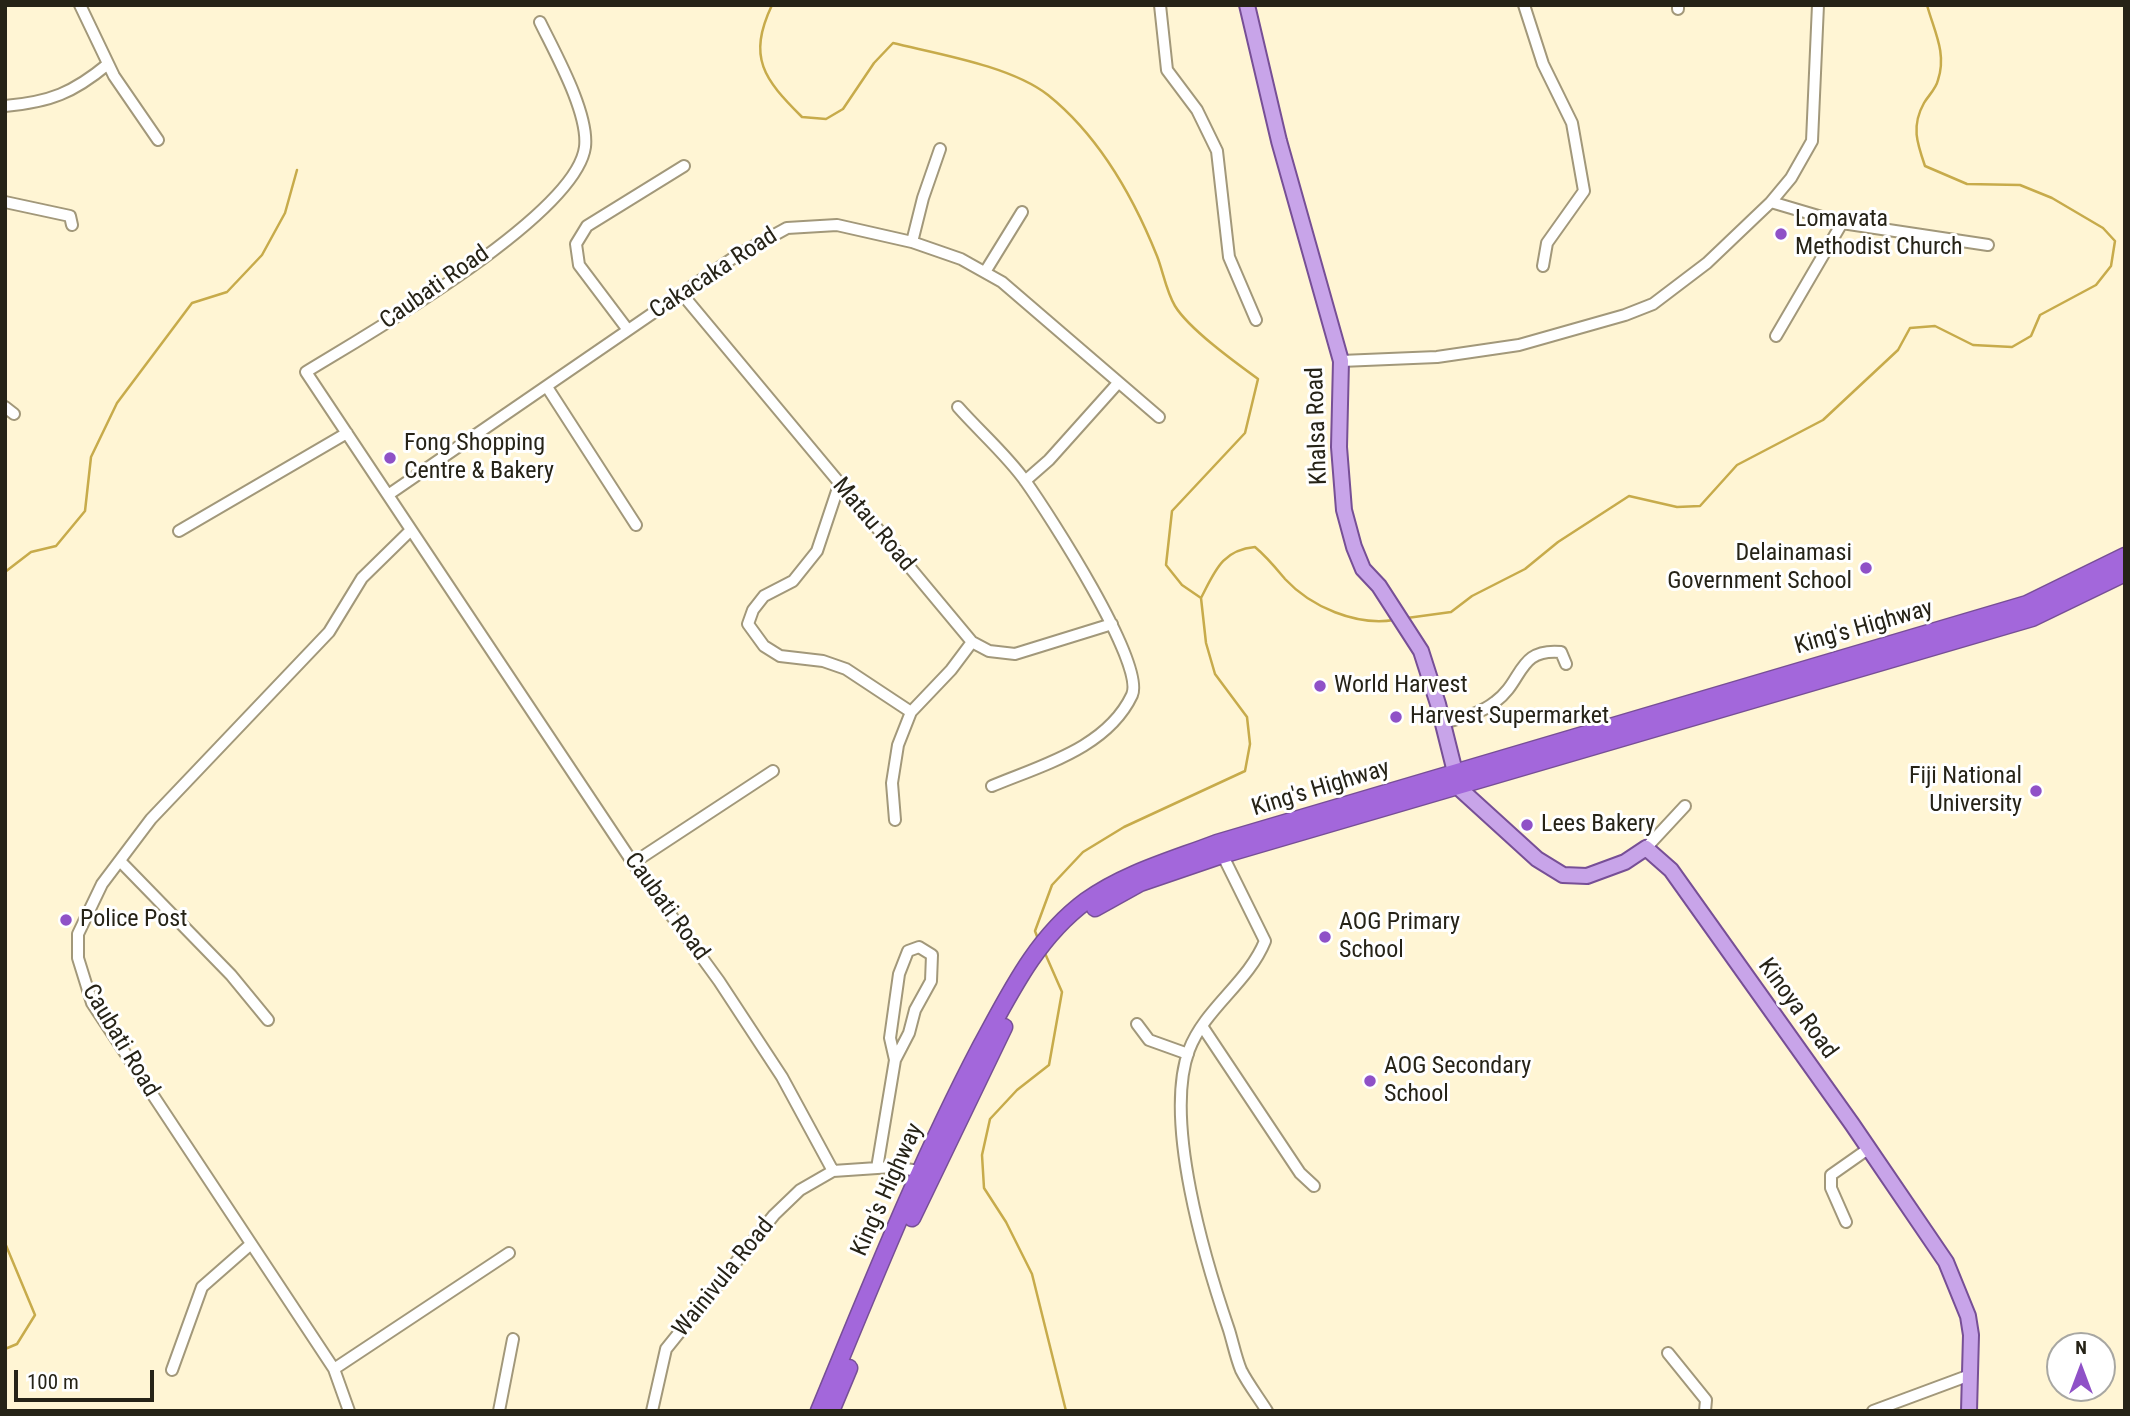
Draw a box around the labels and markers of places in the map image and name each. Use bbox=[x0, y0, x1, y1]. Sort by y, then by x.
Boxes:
place label: Lomavata Methodist Church bbox=[1795, 206, 1963, 262]
marker: Lomavata Methodist Church bbox=[1773, 226, 1789, 242]
place label: Fong Shopping Centre & Bakery bbox=[404, 430, 554, 486]
marker: Fong Shopping Centre & Bakery bbox=[382, 450, 398, 466]
place label: Delainamasi Government School bbox=[1667, 540, 1852, 596]
marker: Delainamasi Government School bbox=[1858, 560, 1874, 576]
place label: World Harvest bbox=[1334, 672, 1468, 700]
marker: World Harvest bbox=[1312, 678, 1328, 694]
place label: Harvest Supermarket bbox=[1410, 703, 1609, 731]
marker: Harvest Supermarket bbox=[1388, 709, 1404, 725]
place label: Fiji National University bbox=[1909, 763, 2022, 819]
marker: Fiji National University bbox=[2028, 783, 2044, 799]
place label: Lees Bakery bbox=[1541, 811, 1655, 839]
marker: Lees Bakery bbox=[1519, 817, 1535, 833]
place label: Police Post bbox=[80, 906, 187, 934]
place label: AOG Primary School bbox=[1339, 909, 1460, 965]
marker: Police Post bbox=[58, 912, 74, 928]
marker: AOG Primary School bbox=[1317, 929, 1333, 945]
place label: AOG Secondary School bbox=[1384, 1053, 1531, 1109]
marker: AOG Secondary School bbox=[1362, 1073, 1378, 1089]

